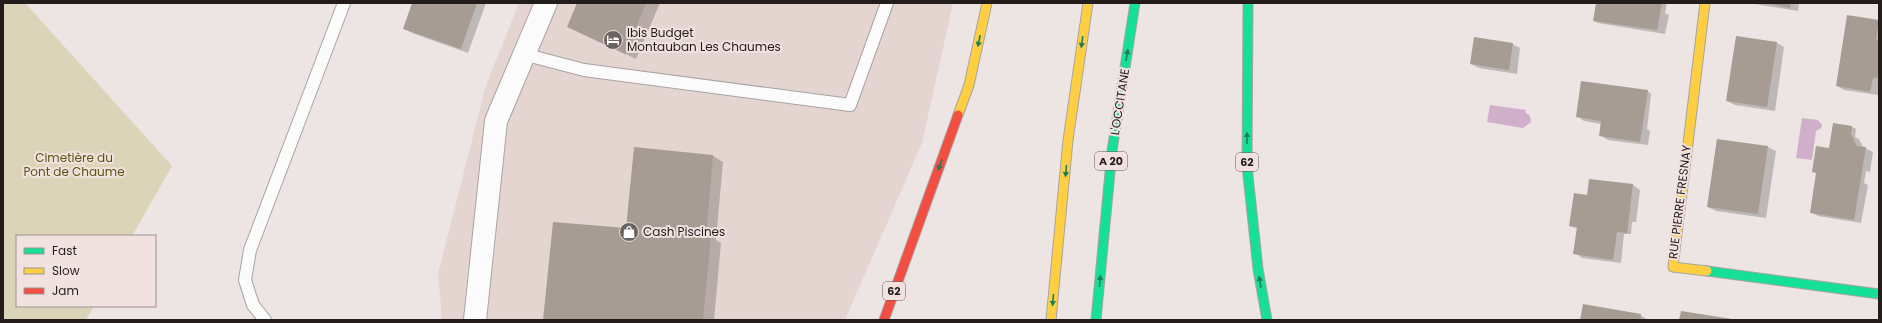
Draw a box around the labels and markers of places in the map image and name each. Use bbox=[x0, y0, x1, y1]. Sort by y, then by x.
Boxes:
place label: Ibis Budget Montauban Les Chaumes bbox=[627, 24, 781, 55]
hotel icon: Ibis Budget Montauban Les Chaumes bbox=[602, 29, 624, 51]
shop icon: Cash Piscines bbox=[618, 221, 640, 243]
place label: Cash Piscines bbox=[643, 223, 725, 240]

